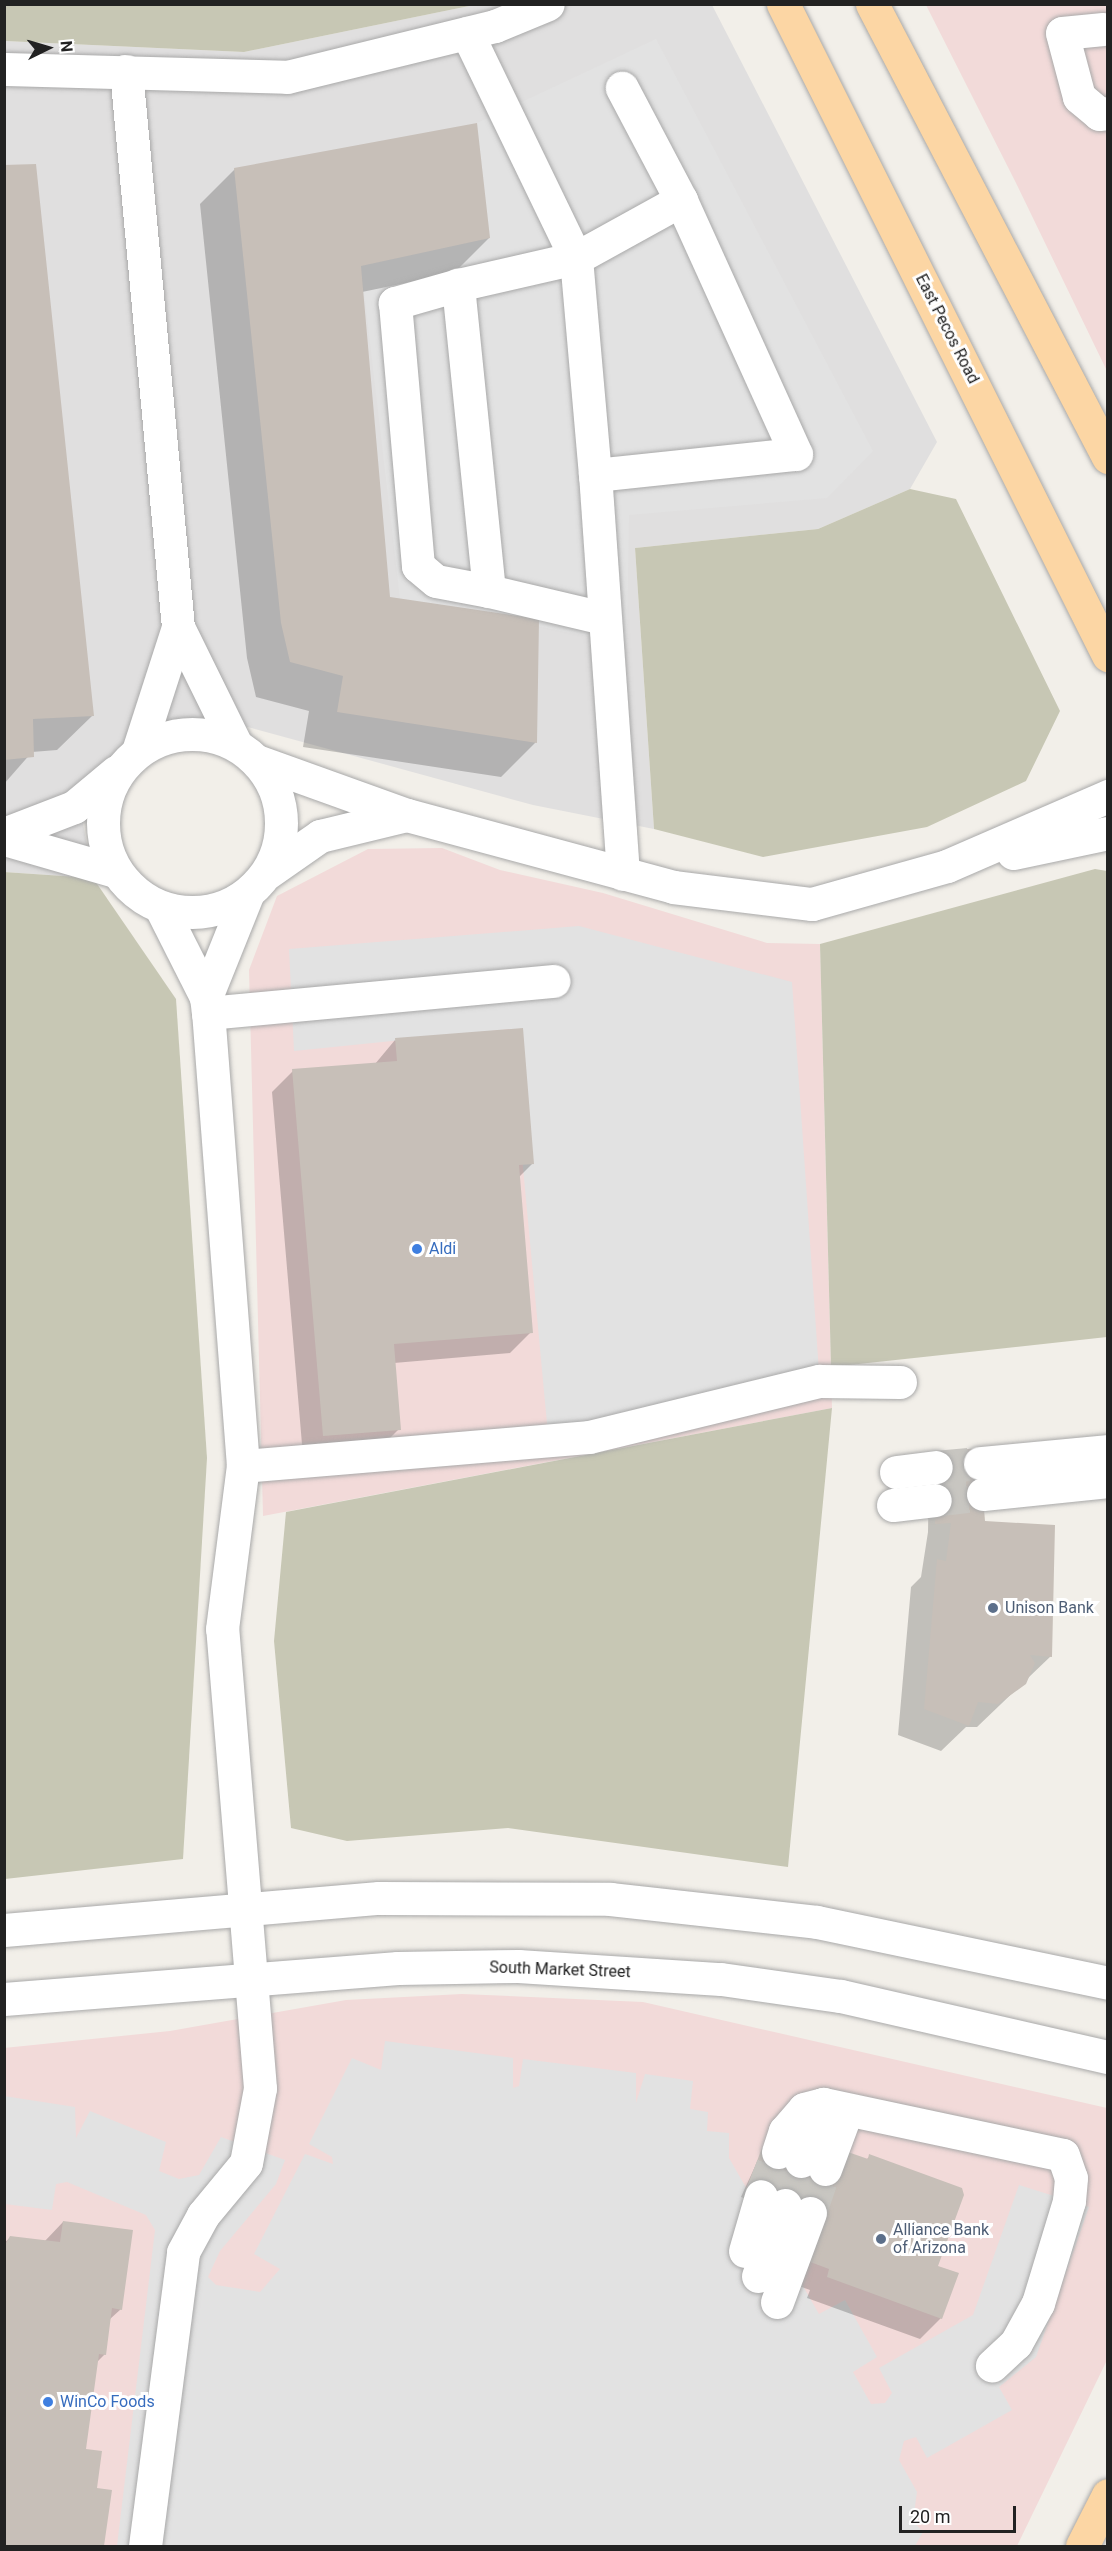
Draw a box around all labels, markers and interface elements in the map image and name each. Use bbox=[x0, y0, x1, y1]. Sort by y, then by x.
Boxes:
north arrow bbox=[18, 18, 78, 78]
text: N bbox=[56, 40, 76, 53]
street label: East Pecos Road bbox=[911, 271, 983, 387]
place label: Aldi bbox=[429, 1239, 456, 1259]
marker: Aldi bbox=[410, 1242, 424, 1256]
place label: Unison Bank bbox=[1005, 1598, 1094, 1618]
marker: Unison Bank bbox=[986, 1601, 1000, 1615]
street label: South Market Street bbox=[489, 1958, 631, 1982]
place label: Alliance Bank of Arizona bbox=[893, 2220, 989, 2258]
marker: Alliance Bank of Arizona bbox=[874, 2232, 888, 2246]
place label: WinCo Foods bbox=[60, 2392, 155, 2412]
marker: WinCo Foods bbox=[41, 2395, 55, 2409]
scale bar bbox=[902, 2494, 1019, 2532]
text: 20 m bbox=[910, 2506, 950, 2527]

